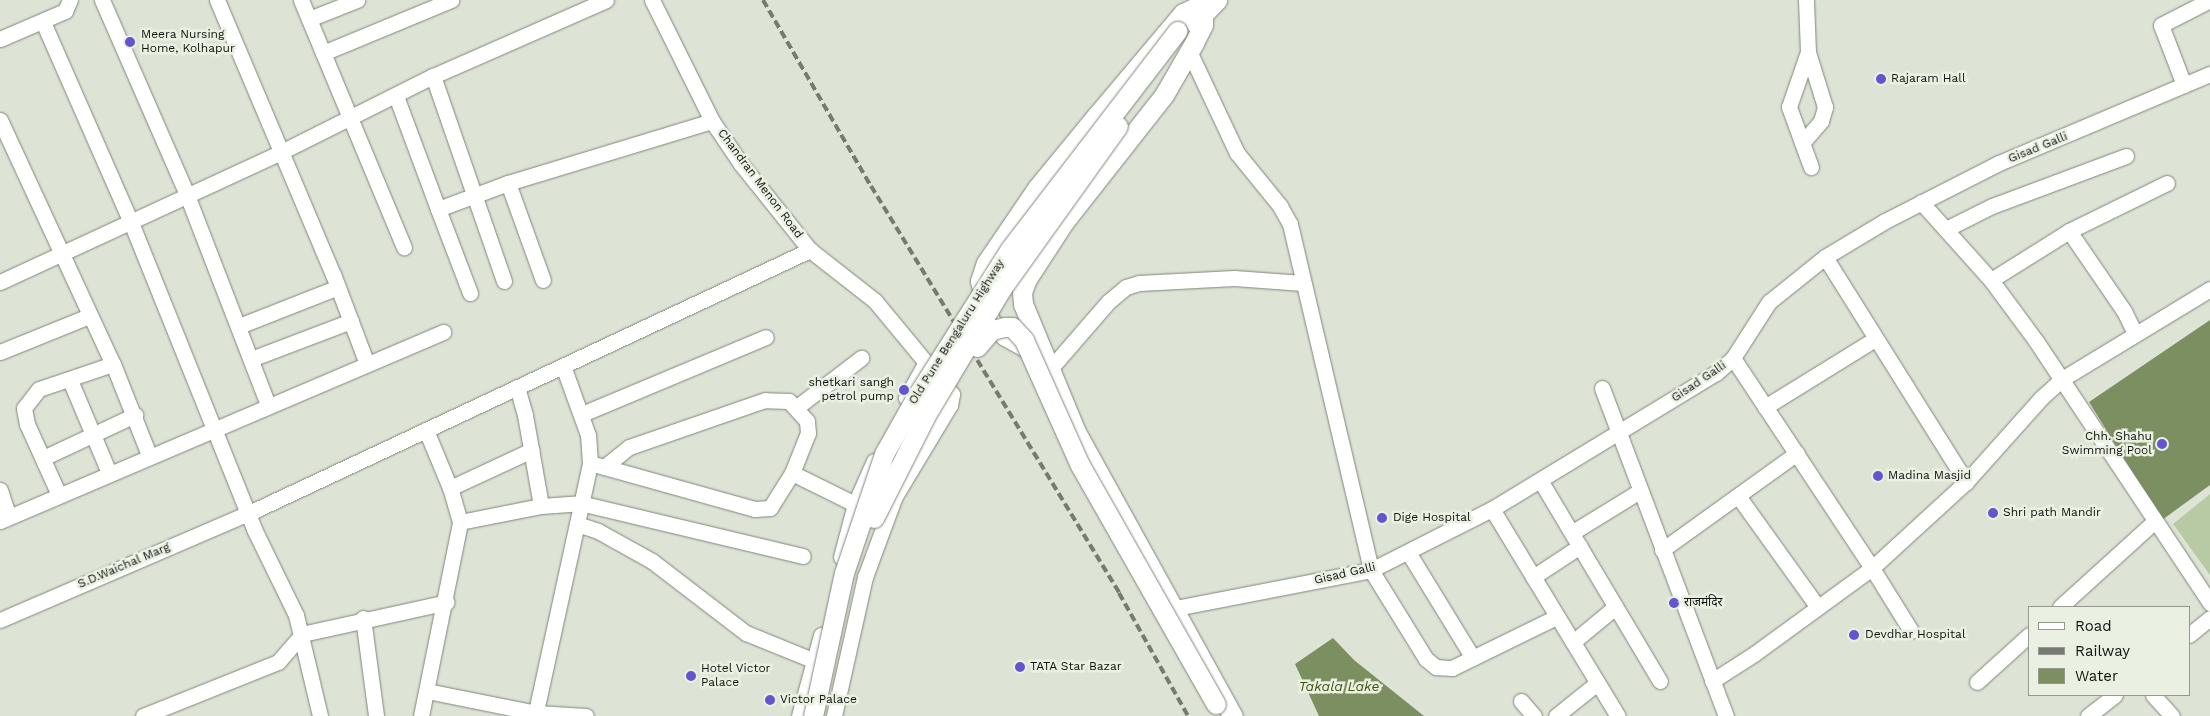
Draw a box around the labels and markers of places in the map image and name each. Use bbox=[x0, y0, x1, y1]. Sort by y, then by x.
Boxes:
place label: Meera Nursing Home, Kolhapur bbox=[141, 28, 235, 56]
marker: Meera Nursing Home, Kolhapur bbox=[123, 35, 137, 49]
place label: Rajaram Hall bbox=[1891, 72, 1966, 86]
marker: Rajaram Hall bbox=[1875, 73, 1887, 85]
place label: shetkari sangh petrol pump bbox=[808, 376, 894, 404]
marker: shetkari sangh petrol pump bbox=[898, 384, 910, 396]
place label: Chh. Shahu Swimming Pool bbox=[2062, 430, 2152, 458]
marker: Chh. Shahu Swimming Pool bbox=[2156, 438, 2168, 450]
place label: Madina Masjid bbox=[1888, 469, 1971, 483]
marker: Madina Masjid bbox=[1872, 470, 1884, 482]
place label: Shri path Mandir bbox=[2003, 506, 2101, 520]
marker: Shri path Mandir bbox=[1987, 507, 1999, 519]
marker: Dige Hospital bbox=[1375, 511, 1389, 525]
place label: Dige Hospital bbox=[1393, 511, 1471, 525]
place label: राजमंदिर bbox=[1684, 596, 1722, 610]
marker: राजमंदिर bbox=[1668, 597, 1680, 609]
marker: Devdhar Hospital bbox=[1847, 628, 1861, 642]
place label: Devdhar Hospital bbox=[1865, 628, 1966, 642]
place label: TATA Star Bazar bbox=[1030, 660, 1122, 674]
marker: TATA Star Bazar bbox=[1014, 661, 1026, 673]
place label: Hotel Victor Palace bbox=[701, 662, 771, 690]
marker: Hotel Victor Palace bbox=[685, 670, 697, 682]
place label: Victor Palace bbox=[780, 693, 857, 707]
marker: Victor Palace bbox=[764, 694, 776, 706]

